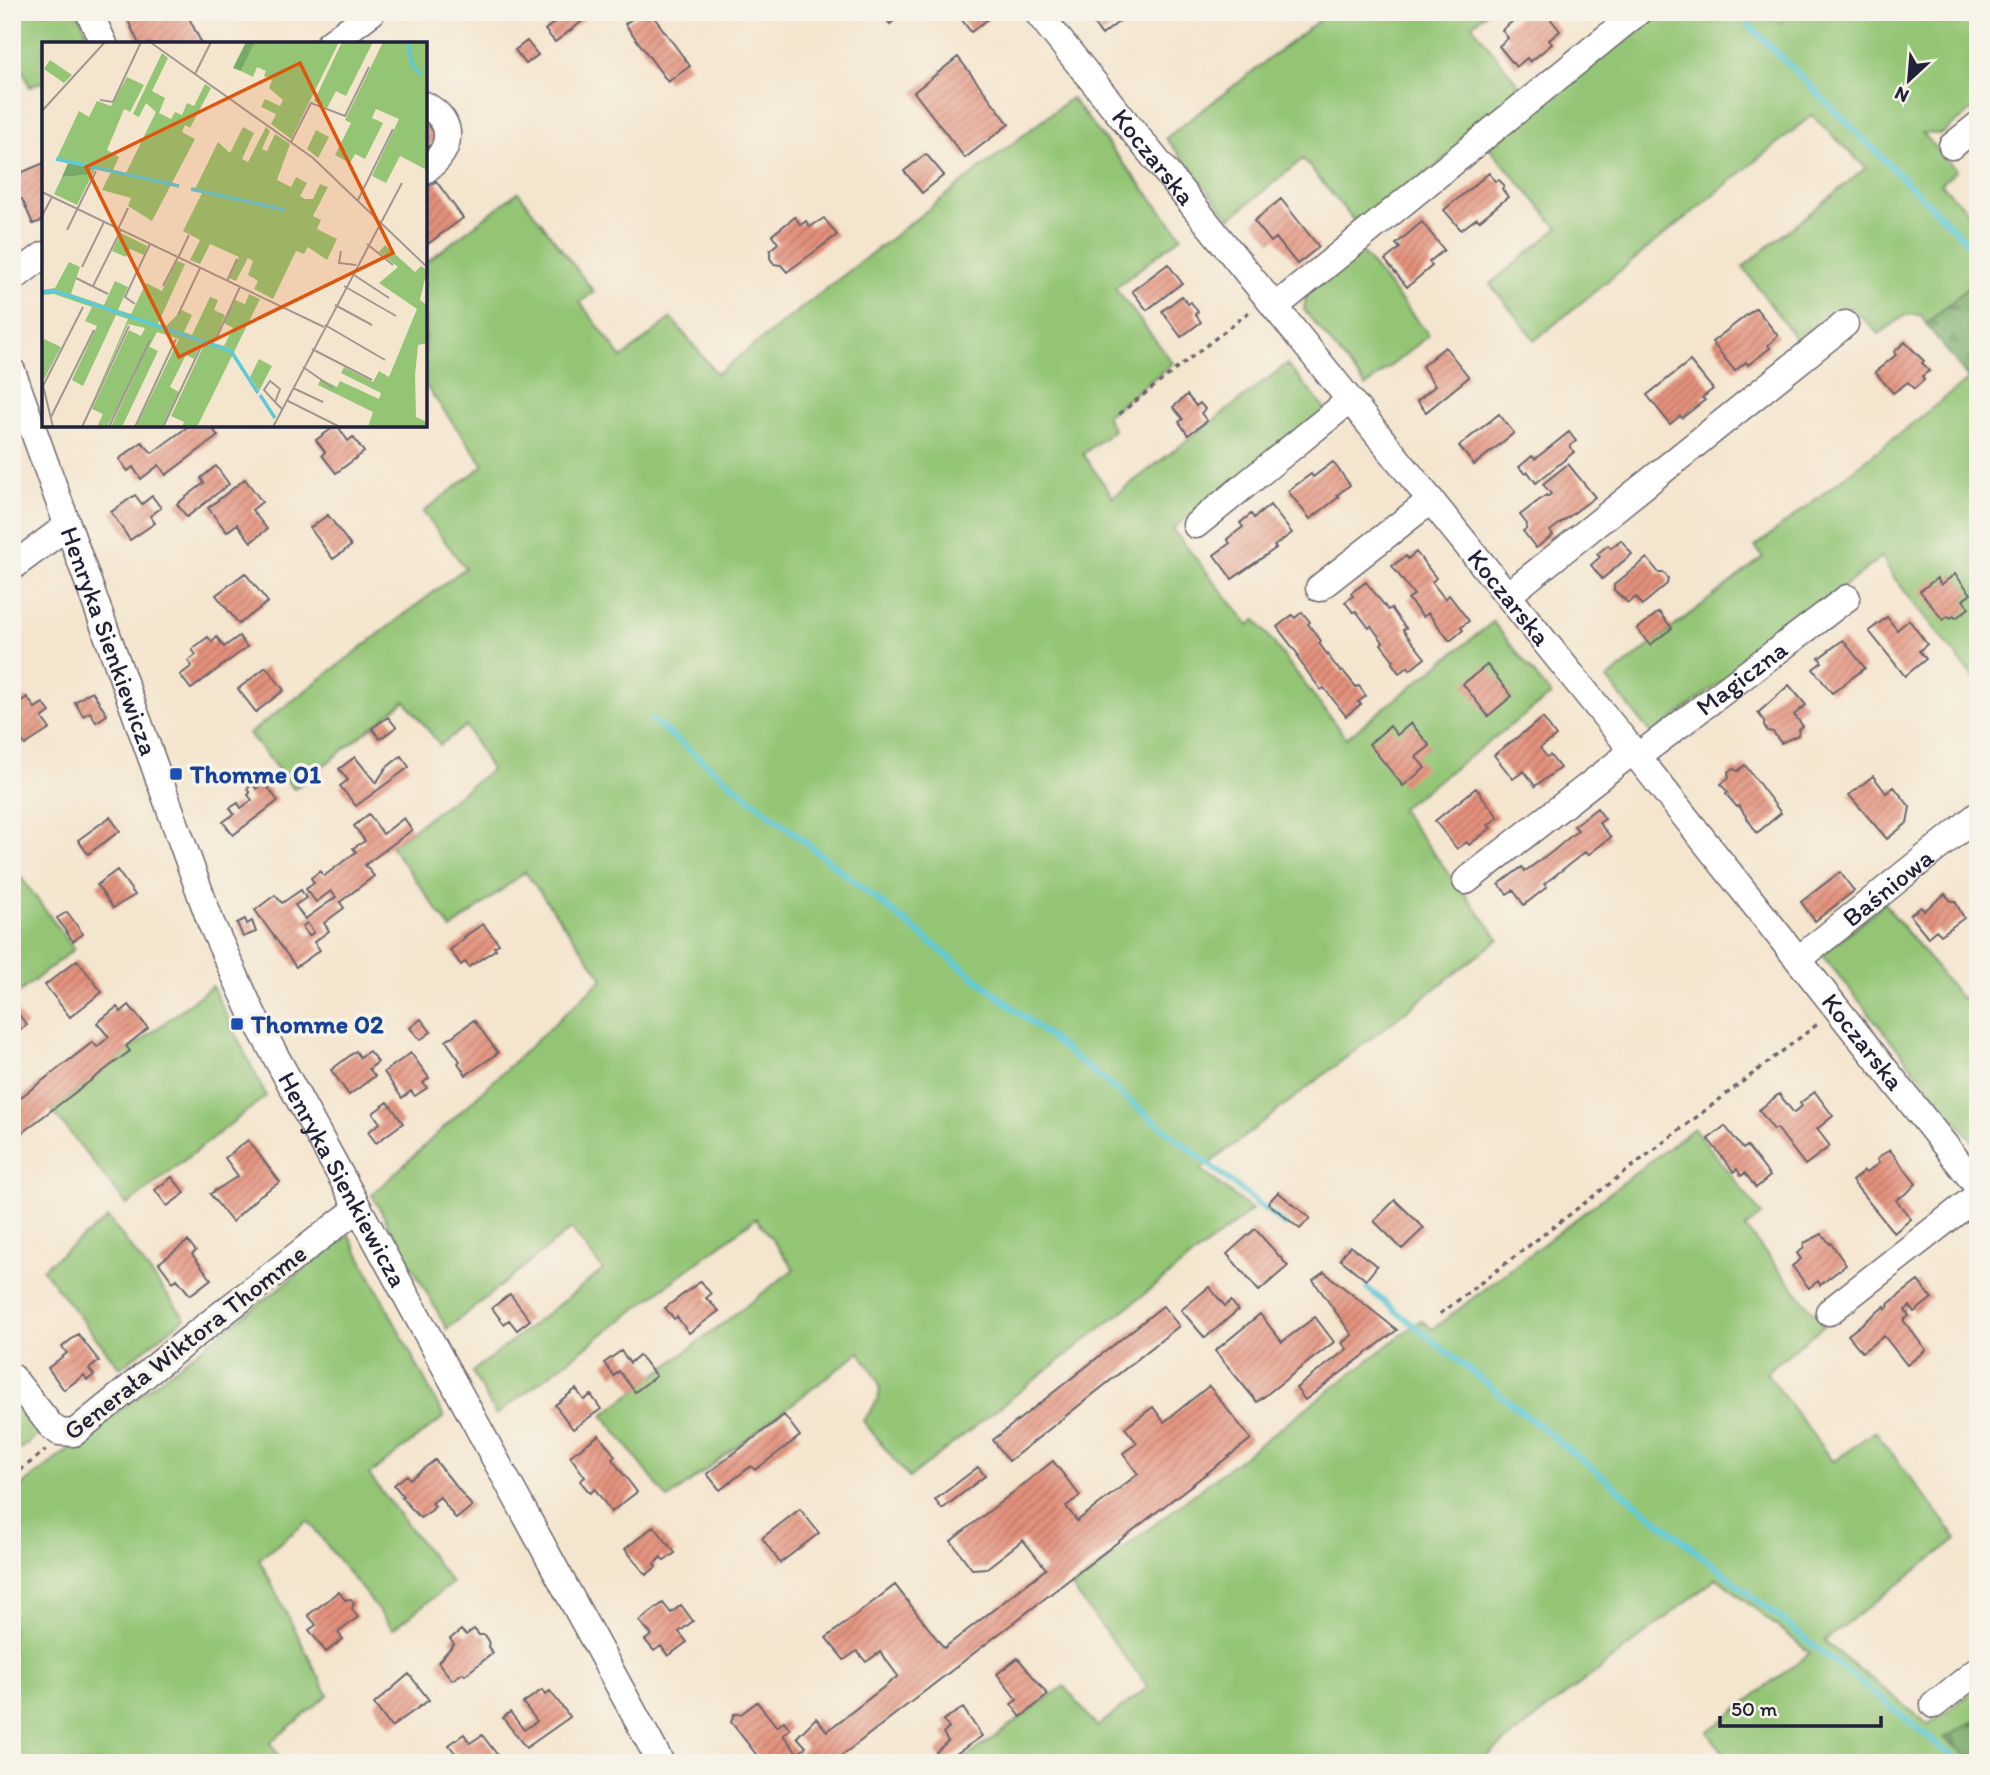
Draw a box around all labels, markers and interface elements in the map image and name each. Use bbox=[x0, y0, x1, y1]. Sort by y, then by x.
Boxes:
inset map bbox=[42, 42, 427, 427]
north arrow bbox=[1874, 46, 1944, 116]
text: N bbox=[1891, 82, 1913, 108]
street label: Koczarska bbox=[1105, 102, 1203, 212]
street label: Henryka Sienkiewicza bbox=[53, 522, 165, 760]
street label: Koczarska bbox=[1460, 542, 1558, 653]
street label: Magiczna bbox=[1689, 633, 1794, 723]
place label: Thomme 01 bbox=[189, 758, 321, 790]
marker: Thomme 01 bbox=[168, 766, 184, 782]
street label: Baśniowa bbox=[1836, 841, 1940, 934]
street label: Koczarska bbox=[1815, 986, 1912, 1097]
place label: Thomme 02 bbox=[250, 1008, 384, 1040]
marker: Thomme 02 bbox=[229, 1016, 245, 1032]
street label: Henryka Sienkiewicza bbox=[271, 1066, 414, 1293]
street label: Generała Wiktora Thomme bbox=[57, 1237, 313, 1447]
scale bar bbox=[1720, 1684, 1882, 1728]
text: 50 m bbox=[1731, 1696, 1778, 1721]

